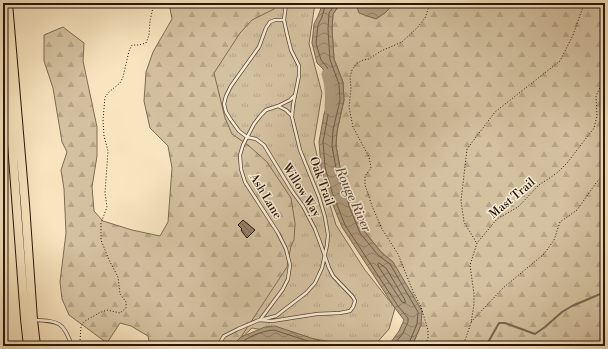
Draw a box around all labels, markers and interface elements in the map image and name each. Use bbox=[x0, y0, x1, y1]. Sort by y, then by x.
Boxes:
street label: Oak Trail bbox=[306, 155, 337, 208]
street label: Willow Way bbox=[279, 160, 324, 220]
water label: Rouge River bbox=[331, 163, 375, 235]
street label: Ash Lane bbox=[246, 170, 285, 222]
street label: Mast Trail bbox=[486, 175, 539, 222]

